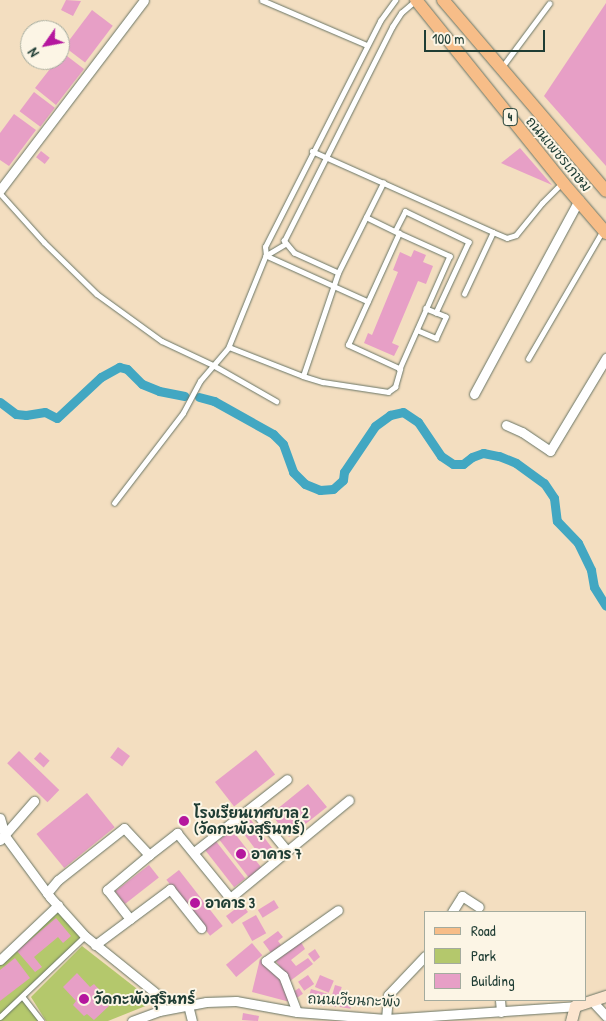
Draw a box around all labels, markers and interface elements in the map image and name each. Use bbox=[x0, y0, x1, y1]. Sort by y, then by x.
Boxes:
north arrow bbox=[20, 20, 70, 70]
scale bar bbox=[426, 20, 547, 52]
text: 100 m bbox=[432, 28, 465, 49]
text: N bbox=[23, 45, 43, 61]
road number: 4 bbox=[502, 108, 518, 126]
street label: ถนนเพชรเกษม bbox=[523, 113, 595, 195]
place label: โรงเรียนเทศบาล 2 (วัดกะพังสุรินทร์) bbox=[194, 805, 309, 838]
marker: โรงเรียนเทศบาล 2 (วัดกะพังสุรินทร์) bbox=[178, 815, 190, 827]
place label: อาคาร 7 bbox=[251, 846, 302, 862]
marker: อาคาร 7 bbox=[235, 848, 247, 860]
place label: อาคาร 3 bbox=[205, 895, 255, 911]
marker: อาคาร 3 bbox=[189, 897, 201, 909]
legend bbox=[424, 911, 586, 1001]
text: Road bbox=[471, 920, 496, 941]
text: Park bbox=[471, 945, 496, 966]
text: Building bbox=[471, 970, 515, 991]
street label: ถนนเวียนกะพัง bbox=[307, 990, 401, 1010]
place label: วัดกะพังสุรินทร์ bbox=[94, 991, 195, 1007]
marker: วัดกะพังสุรินทร์ bbox=[78, 993, 90, 1005]

